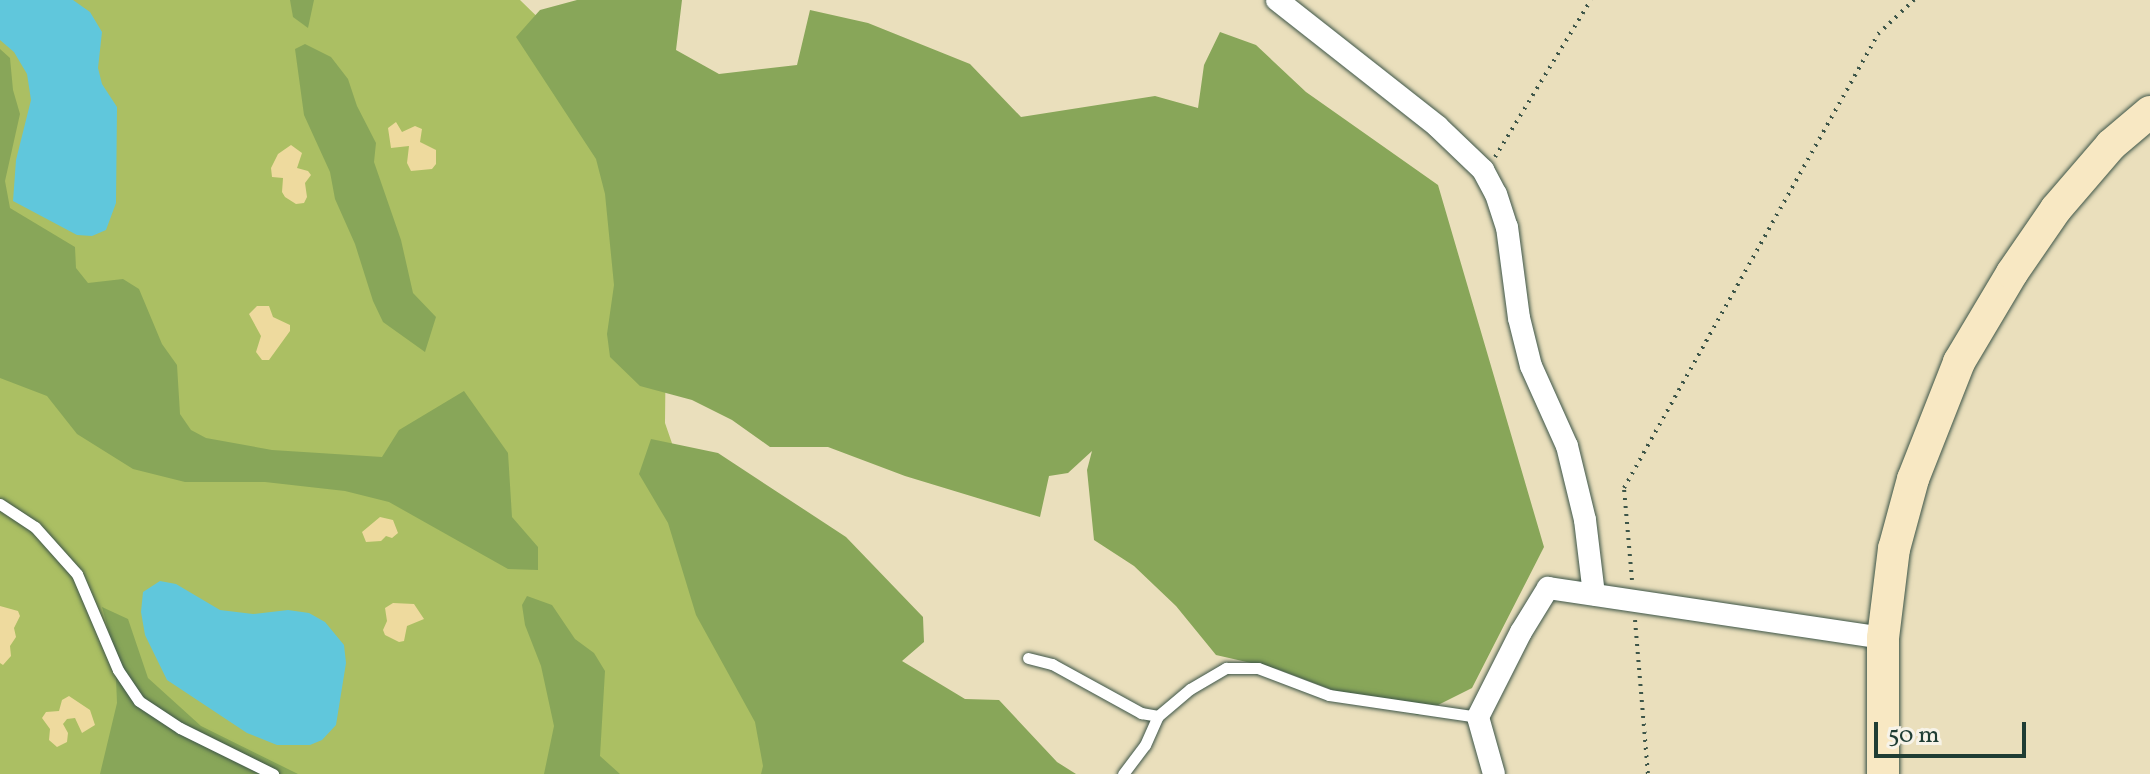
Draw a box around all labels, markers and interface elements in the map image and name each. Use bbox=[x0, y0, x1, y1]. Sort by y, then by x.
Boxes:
scale bar bbox=[1878, 706, 2030, 756]
text: 50 m bbox=[1888, 719, 1940, 753]

